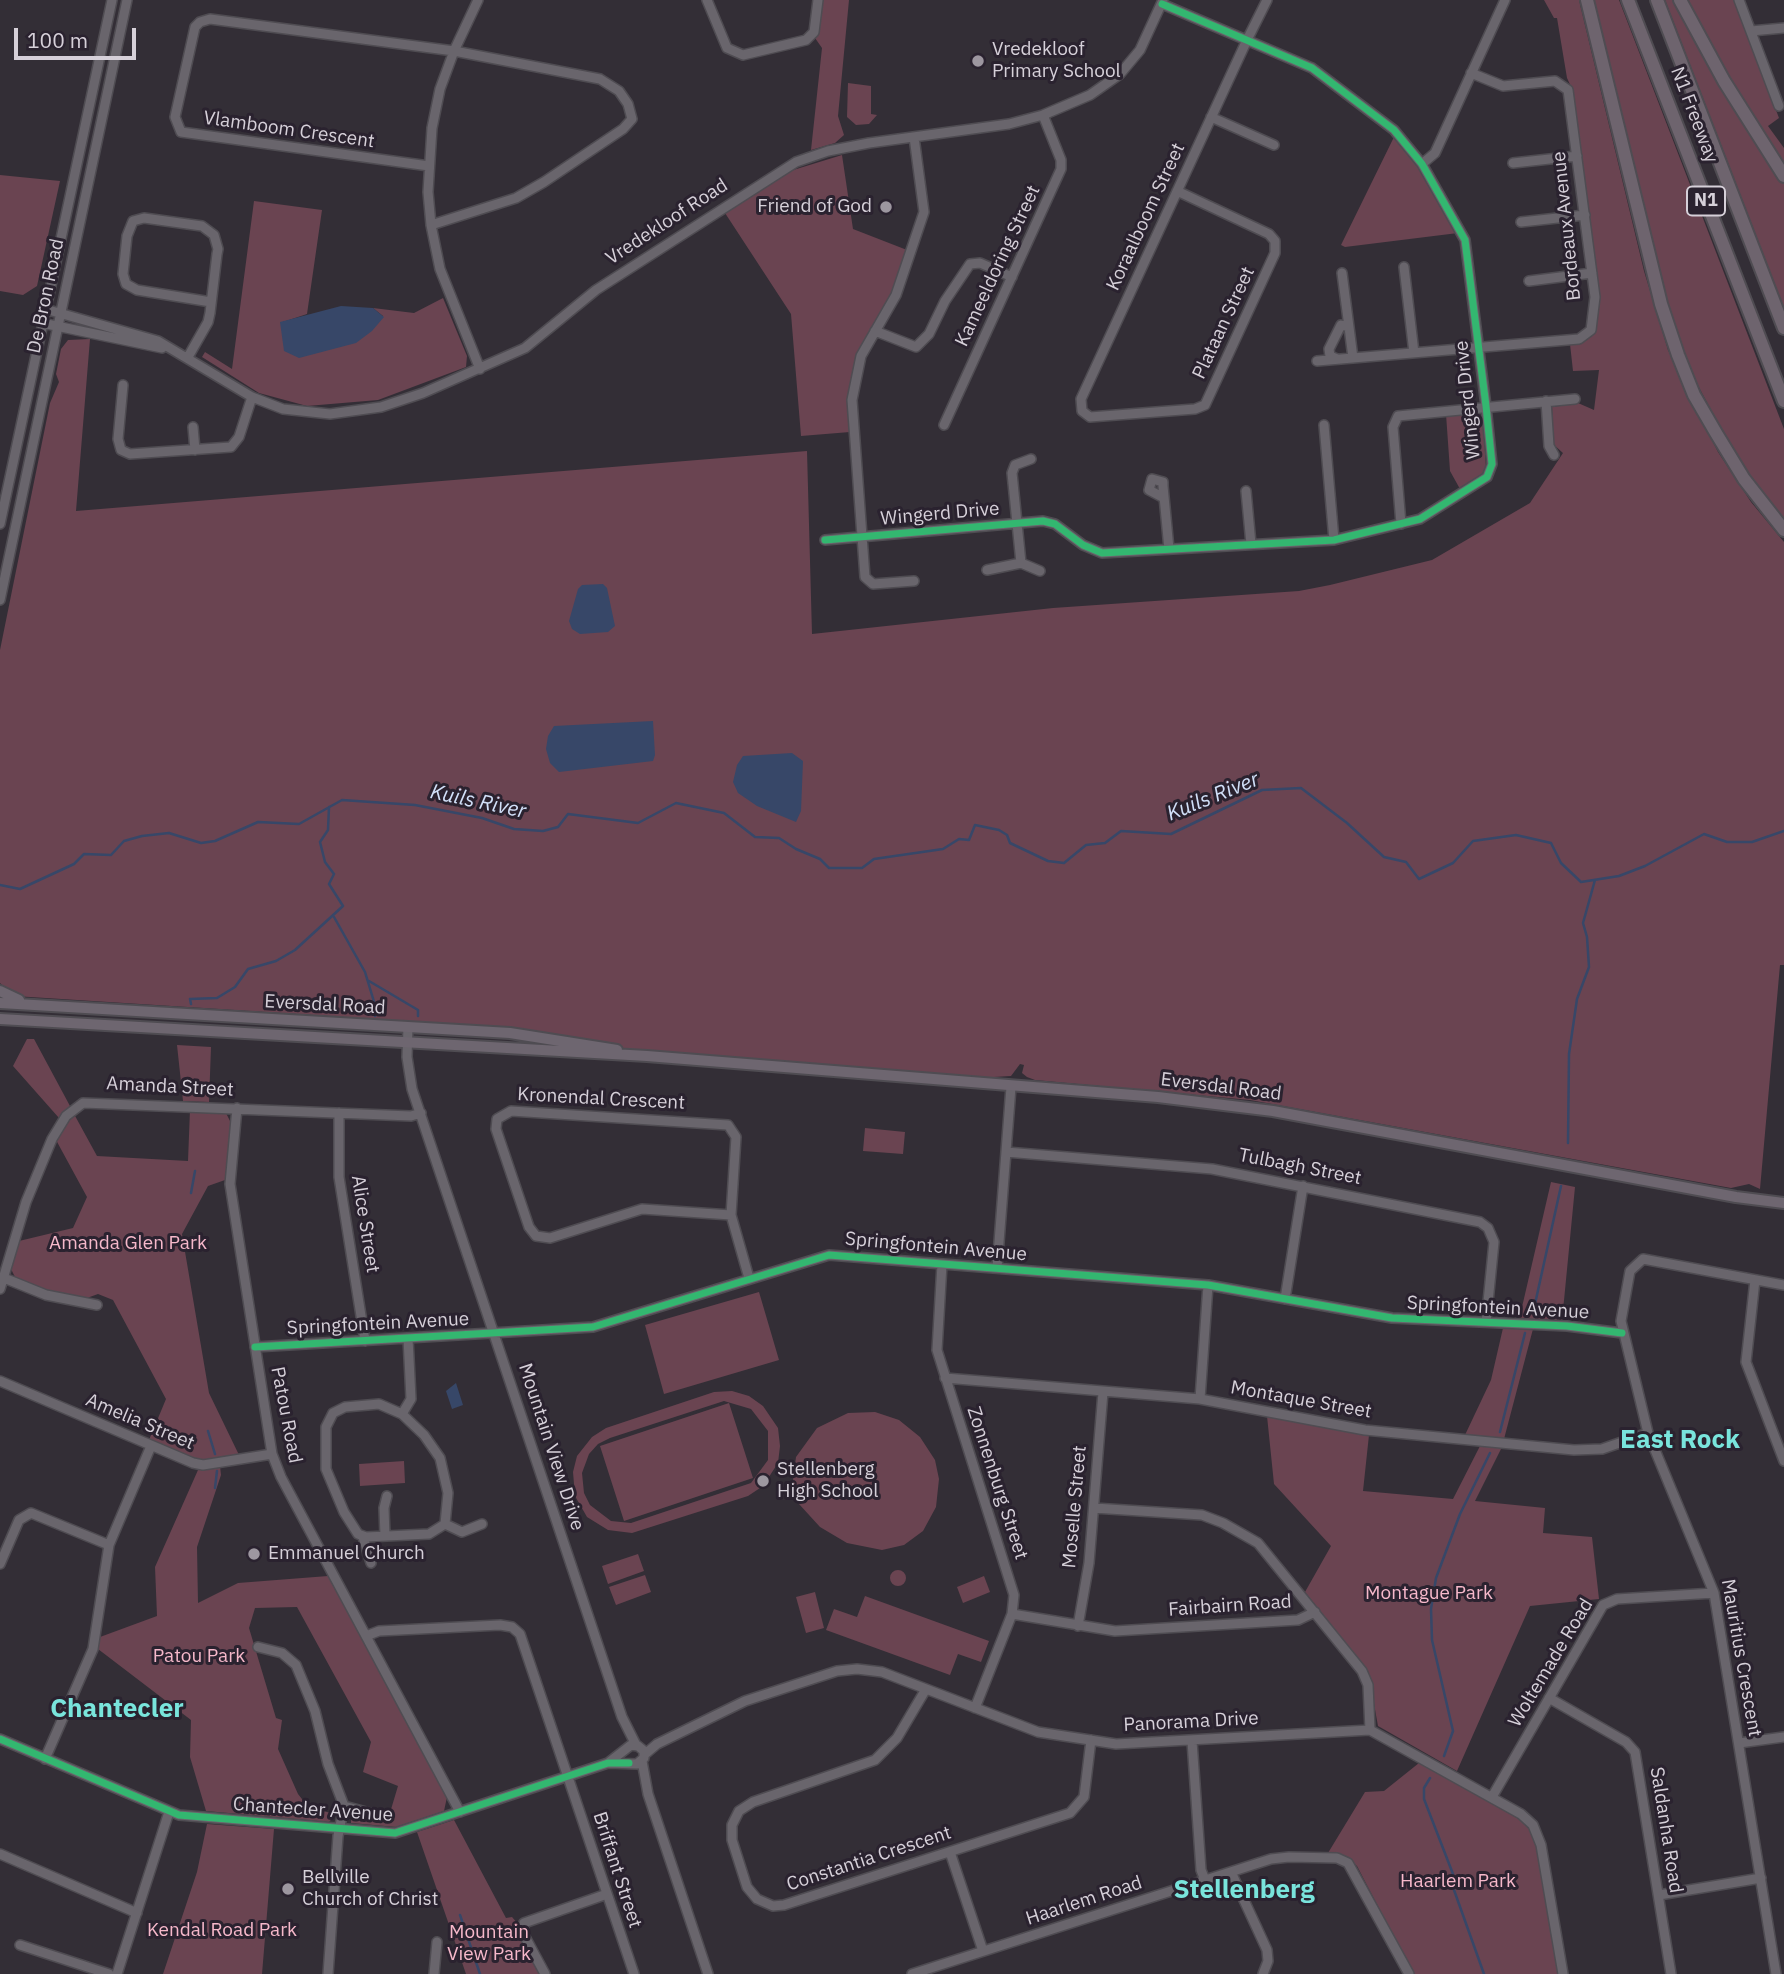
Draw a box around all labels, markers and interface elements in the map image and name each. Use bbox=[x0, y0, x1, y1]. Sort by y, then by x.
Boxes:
scale bar bbox=[18, 14, 140, 58]
text: 100 m bbox=[27, 26, 88, 54]
place label: Vredekloof Primary School bbox=[992, 39, 1121, 83]
marker: Vredekloof Primary School bbox=[970, 53, 986, 69]
street label: N1 Freeway bbox=[1665, 64, 1723, 166]
street label: Vlamboom Crescent bbox=[202, 107, 376, 153]
street label: Koraalboom Street bbox=[1102, 140, 1190, 294]
street label: Bordeaux Avenue bbox=[1548, 150, 1586, 302]
street label: Vredekloof Road bbox=[602, 174, 732, 270]
street label: Kameeldoring Street bbox=[951, 182, 1045, 350]
road number: N1 bbox=[1687, 186, 1725, 216]
place label: Friend of God bbox=[757, 196, 872, 218]
marker: Friend of God bbox=[878, 199, 894, 215]
street label: De Bron Road bbox=[23, 237, 69, 355]
street label: Plataan Street bbox=[1188, 263, 1260, 383]
street label: Wingerd Drive bbox=[1450, 339, 1486, 461]
street label: Wingerd Drive bbox=[880, 497, 1000, 531]
water label: Kuils River bbox=[1163, 767, 1263, 827]
water label: Kuils River bbox=[428, 780, 528, 824]
street label: Eversdal Road bbox=[264, 990, 386, 1020]
street label: Eversdal Road bbox=[1159, 1068, 1283, 1106]
street label: Amanda Street bbox=[106, 1072, 234, 1102]
street label: Kronendal Crescent bbox=[517, 1083, 685, 1115]
street label: Tulbagh Street bbox=[1237, 1144, 1363, 1190]
street label: Alice Street bbox=[346, 1174, 384, 1274]
street label: Springfontein Avenue bbox=[844, 1228, 1028, 1266]
park label: Amanda Glen Park bbox=[49, 1233, 207, 1255]
street label: Springfontein Avenue bbox=[1406, 1292, 1590, 1324]
street label: Springfontein Avenue bbox=[286, 1308, 470, 1340]
street label: Mountain View Drive bbox=[513, 1361, 589, 1533]
street label: Patou Road bbox=[265, 1365, 307, 1465]
street label: Montaque Street bbox=[1229, 1376, 1373, 1424]
street label: Amelia Street bbox=[82, 1389, 198, 1455]
street label: Zonnenburg Street bbox=[962, 1404, 1032, 1562]
district label: East Rock bbox=[1620, 1424, 1740, 1456]
street label: Moselle Street bbox=[1058, 1445, 1092, 1569]
place label: Stellenberg High School bbox=[777, 1459, 878, 1503]
marker: Stellenberg High School bbox=[755, 1473, 771, 1489]
place label: Emmanuel Church bbox=[268, 1543, 425, 1565]
marker: Emmanuel Church bbox=[246, 1546, 262, 1562]
street label: Mauritius Crescent bbox=[1716, 1577, 1766, 1739]
park label: Montague Park bbox=[1365, 1583, 1493, 1605]
street label: Fairbairn Road bbox=[1168, 1590, 1292, 1622]
street label: Woltemade Road bbox=[1504, 1595, 1598, 1731]
park label: Patou Park bbox=[153, 1646, 245, 1668]
district label: Chantecler bbox=[50, 1693, 184, 1725]
street label: Panorama Drive bbox=[1123, 1707, 1259, 1737]
street label: Saldanha Road bbox=[1645, 1765, 1687, 1895]
street label: Chantecler Avenue bbox=[232, 1793, 394, 1827]
street label: Briffant Street bbox=[588, 1809, 646, 1931]
street label: Constantia Crescent bbox=[784, 1822, 954, 1896]
place label: Bellville Church of Christ bbox=[302, 1867, 438, 1911]
street label: Haarlem Road bbox=[1023, 1871, 1145, 1931]
park label: Haarlem Park bbox=[1400, 1871, 1516, 1893]
district label: Stellenberg bbox=[1173, 1874, 1315, 1906]
marker: Bellville Church of Christ bbox=[280, 1881, 296, 1897]
park label: Kendal Road Park bbox=[147, 1920, 297, 1942]
park label: Mountain View Park bbox=[447, 1922, 531, 1966]

